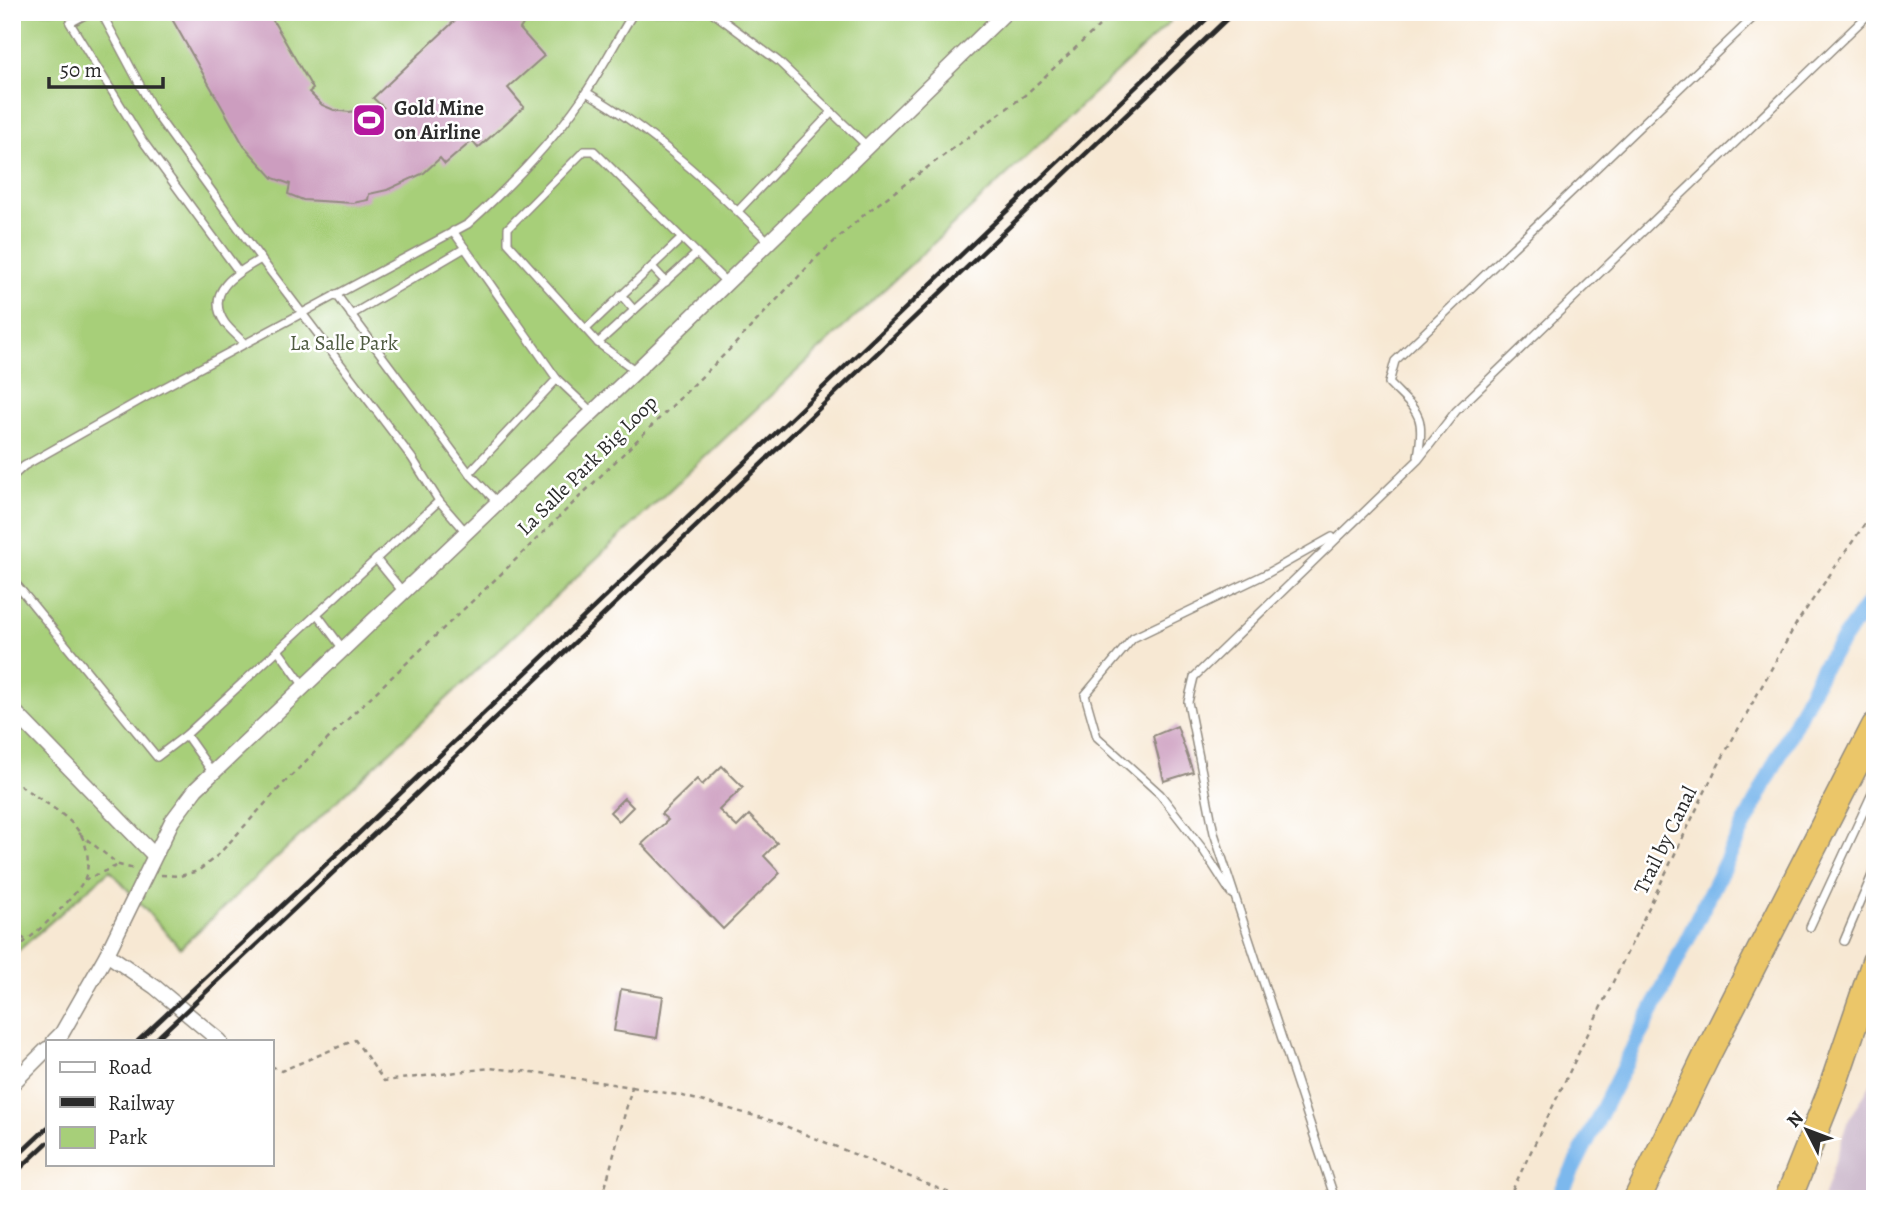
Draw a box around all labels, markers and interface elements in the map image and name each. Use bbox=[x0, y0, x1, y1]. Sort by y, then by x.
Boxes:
scale bar bbox=[49, 46, 163, 90]
text: 50 m bbox=[60, 56, 102, 84]
place label: Gold Mine on Airline bbox=[394, 94, 484, 146]
sports icon: Gold Mine on Airline bbox=[350, 101, 388, 139]
park label: La Salle Park bbox=[290, 329, 399, 357]
street label: La Salle Park Big Loop bbox=[511, 389, 663, 541]
street label: Trail by Canal bbox=[1627, 781, 1703, 899]
legend bbox=[46, 1040, 273, 1166]
text: Road bbox=[108, 1053, 152, 1081]
text: Railway bbox=[108, 1089, 175, 1117]
north arrow bbox=[1772, 1096, 1842, 1166]
text: N bbox=[1781, 1105, 1810, 1133]
text: Park bbox=[108, 1123, 148, 1151]

